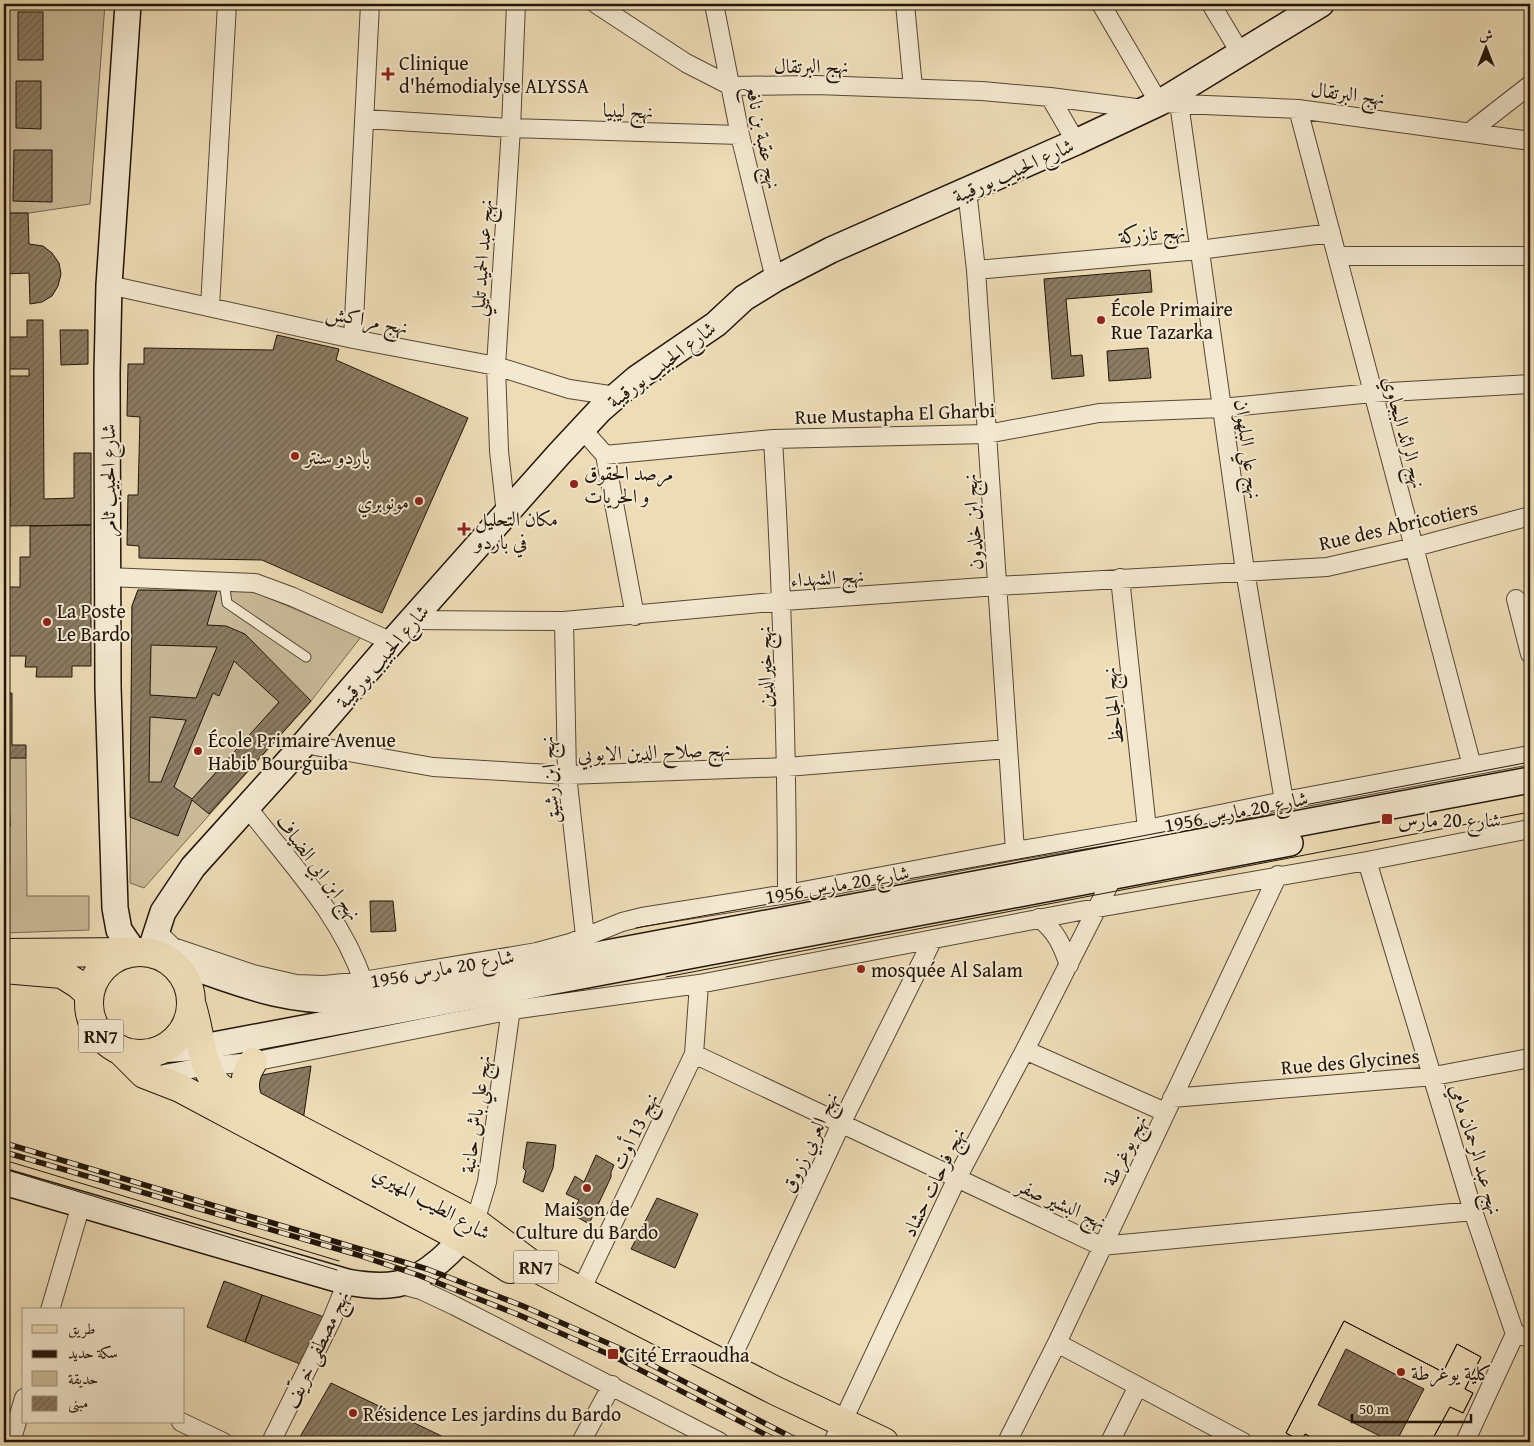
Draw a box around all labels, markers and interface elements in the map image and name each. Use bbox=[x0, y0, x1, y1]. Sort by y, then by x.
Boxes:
north arrow bbox=[1462, 22, 1512, 72]
text: ش bbox=[1479, 25, 1493, 45]
place label: Clinique d'hémodialyse ALYSSA bbox=[399, 48, 589, 100]
street label: نهج البرتقال bbox=[774, 51, 848, 84]
marker: Clinique d'hémodialyse ALYSSA bbox=[381, 67, 395, 81]
street label: نهج البرتقال bbox=[1309, 74, 1387, 116]
street label: نهج عقبة بن نافع bbox=[735, 83, 789, 192]
street label: نهج ليبيا bbox=[602, 95, 654, 129]
street label: شارع الحبيب بورقيبة bbox=[948, 130, 1080, 213]
street label: نهج عبد الحميد تليلي bbox=[462, 198, 506, 318]
street label: نهج تازركة bbox=[1117, 216, 1187, 254]
place label: École Primaire Rue Tazarka bbox=[1111, 294, 1233, 346]
street label: نهج مراكش bbox=[323, 297, 411, 345]
street label: شارع الحبيب بورقيبة bbox=[600, 313, 724, 418]
marker: École Primaire Rue Tazarka bbox=[1095, 314, 1107, 326]
street label: نهج الرائد البجاوي bbox=[1372, 373, 1434, 492]
street label: Rue Mustapha El Gharbi bbox=[794, 395, 996, 431]
street label: نهج علي البلهوان bbox=[1222, 397, 1270, 502]
street label: شارع الحبيب ثامر bbox=[93, 424, 126, 536]
place label: باردو سنتر bbox=[303, 442, 370, 471]
marker: باردو سنتر bbox=[289, 450, 301, 462]
place label: مرصد الحقوق و الحريات bbox=[584, 458, 673, 510]
street label: نهج ابن خلدون bbox=[954, 473, 994, 571]
marker: مرصد الحقوق و الحريات bbox=[568, 478, 580, 490]
place label: مونوبري bbox=[357, 487, 409, 518]
street label: Rue des Abricotiers bbox=[1316, 493, 1480, 557]
marker: مونوبري bbox=[413, 495, 425, 507]
place label: مكان التحليل في باردو bbox=[473, 504, 558, 558]
marker: مكان التحليل في باردو bbox=[457, 522, 471, 536]
street label: نهج الشهداء bbox=[789, 560, 865, 598]
place label: La Poste Le Bardo bbox=[57, 596, 130, 648]
street label: شارع الحبيب بورقيبة bbox=[328, 597, 439, 717]
marker: La Poste Le Bardo bbox=[41, 616, 53, 628]
street label: نهج خيرالدين bbox=[749, 626, 783, 708]
street label: نهج الجاحظ bbox=[1094, 666, 1134, 746]
place label: École Primaire Avenue Habib Bourguiba bbox=[208, 725, 396, 777]
street label: نهج صلاح الدين الايوبي bbox=[577, 734, 731, 772]
street label: نهج ابن رشيق bbox=[531, 735, 571, 825]
marker: École Primaire Avenue Habib Bourguiba bbox=[192, 745, 204, 757]
street label: شارع 20 مارس 1956 bbox=[1162, 783, 1311, 843]
place label: شارع 20 مارس bbox=[1398, 805, 1501, 838]
street label: نهج ابن ابي الضياف bbox=[266, 808, 369, 929]
marker: شارع 20 مارس bbox=[1380, 812, 1394, 826]
street label: شارع 20 مارس 1956 bbox=[763, 857, 912, 915]
street label: شارع 20 مارس 1956 bbox=[368, 941, 517, 999]
place label: mosquée Al Salam bbox=[871, 955, 1023, 984]
marker: mosquée Al Salam bbox=[855, 963, 867, 975]
road number: RN7 bbox=[78, 1019, 124, 1052]
street label: Rue des Glycines bbox=[1280, 1040, 1421, 1081]
street label: نهج علي باش حانبة bbox=[452, 1053, 504, 1176]
street label: نهج عبد الرحمان مامي bbox=[1440, 1080, 1511, 1219]
street label: نهج 13 أوت bbox=[603, 1087, 669, 1176]
street label: نهج العربي زروق bbox=[773, 1087, 849, 1199]
street label: نهج يوغرطة bbox=[1094, 1109, 1157, 1192]
street label: نهج فرحات حشاد bbox=[894, 1123, 976, 1243]
street label: شارع الطيب المهيري bbox=[366, 1158, 496, 1250]
street label: نهج البشير صفر bbox=[1009, 1169, 1112, 1239]
marker: Maison de Culture du Bardo bbox=[581, 1182, 593, 1194]
place label: Maison de Culture du Bardo bbox=[516, 1194, 658, 1246]
road number: RN7 bbox=[514, 1250, 558, 1284]
street label: نهج مصطفى خريّف bbox=[276, 1285, 360, 1415]
legend bbox=[22, 1308, 185, 1424]
text: طريق bbox=[68, 1318, 95, 1339]
place label: Cité Erraoudha bbox=[624, 1340, 750, 1369]
text: سكة حديد bbox=[68, 1342, 118, 1363]
marker: Cité Erraoudha bbox=[606, 1347, 620, 1361]
place label: كلية يوغرطة bbox=[1411, 1358, 1492, 1387]
marker: كلية يوغرطة bbox=[1395, 1366, 1407, 1378]
text: حديقة bbox=[68, 1368, 98, 1389]
scale bar bbox=[1352, 1391, 1470, 1423]
text: مبنى bbox=[68, 1392, 88, 1414]
text: 50 m bbox=[1359, 1398, 1390, 1419]
place label: Résidence Les jardins du Bardo bbox=[363, 1399, 621, 1428]
marker: Résidence Les jardins du Bardo bbox=[347, 1407, 359, 1419]

